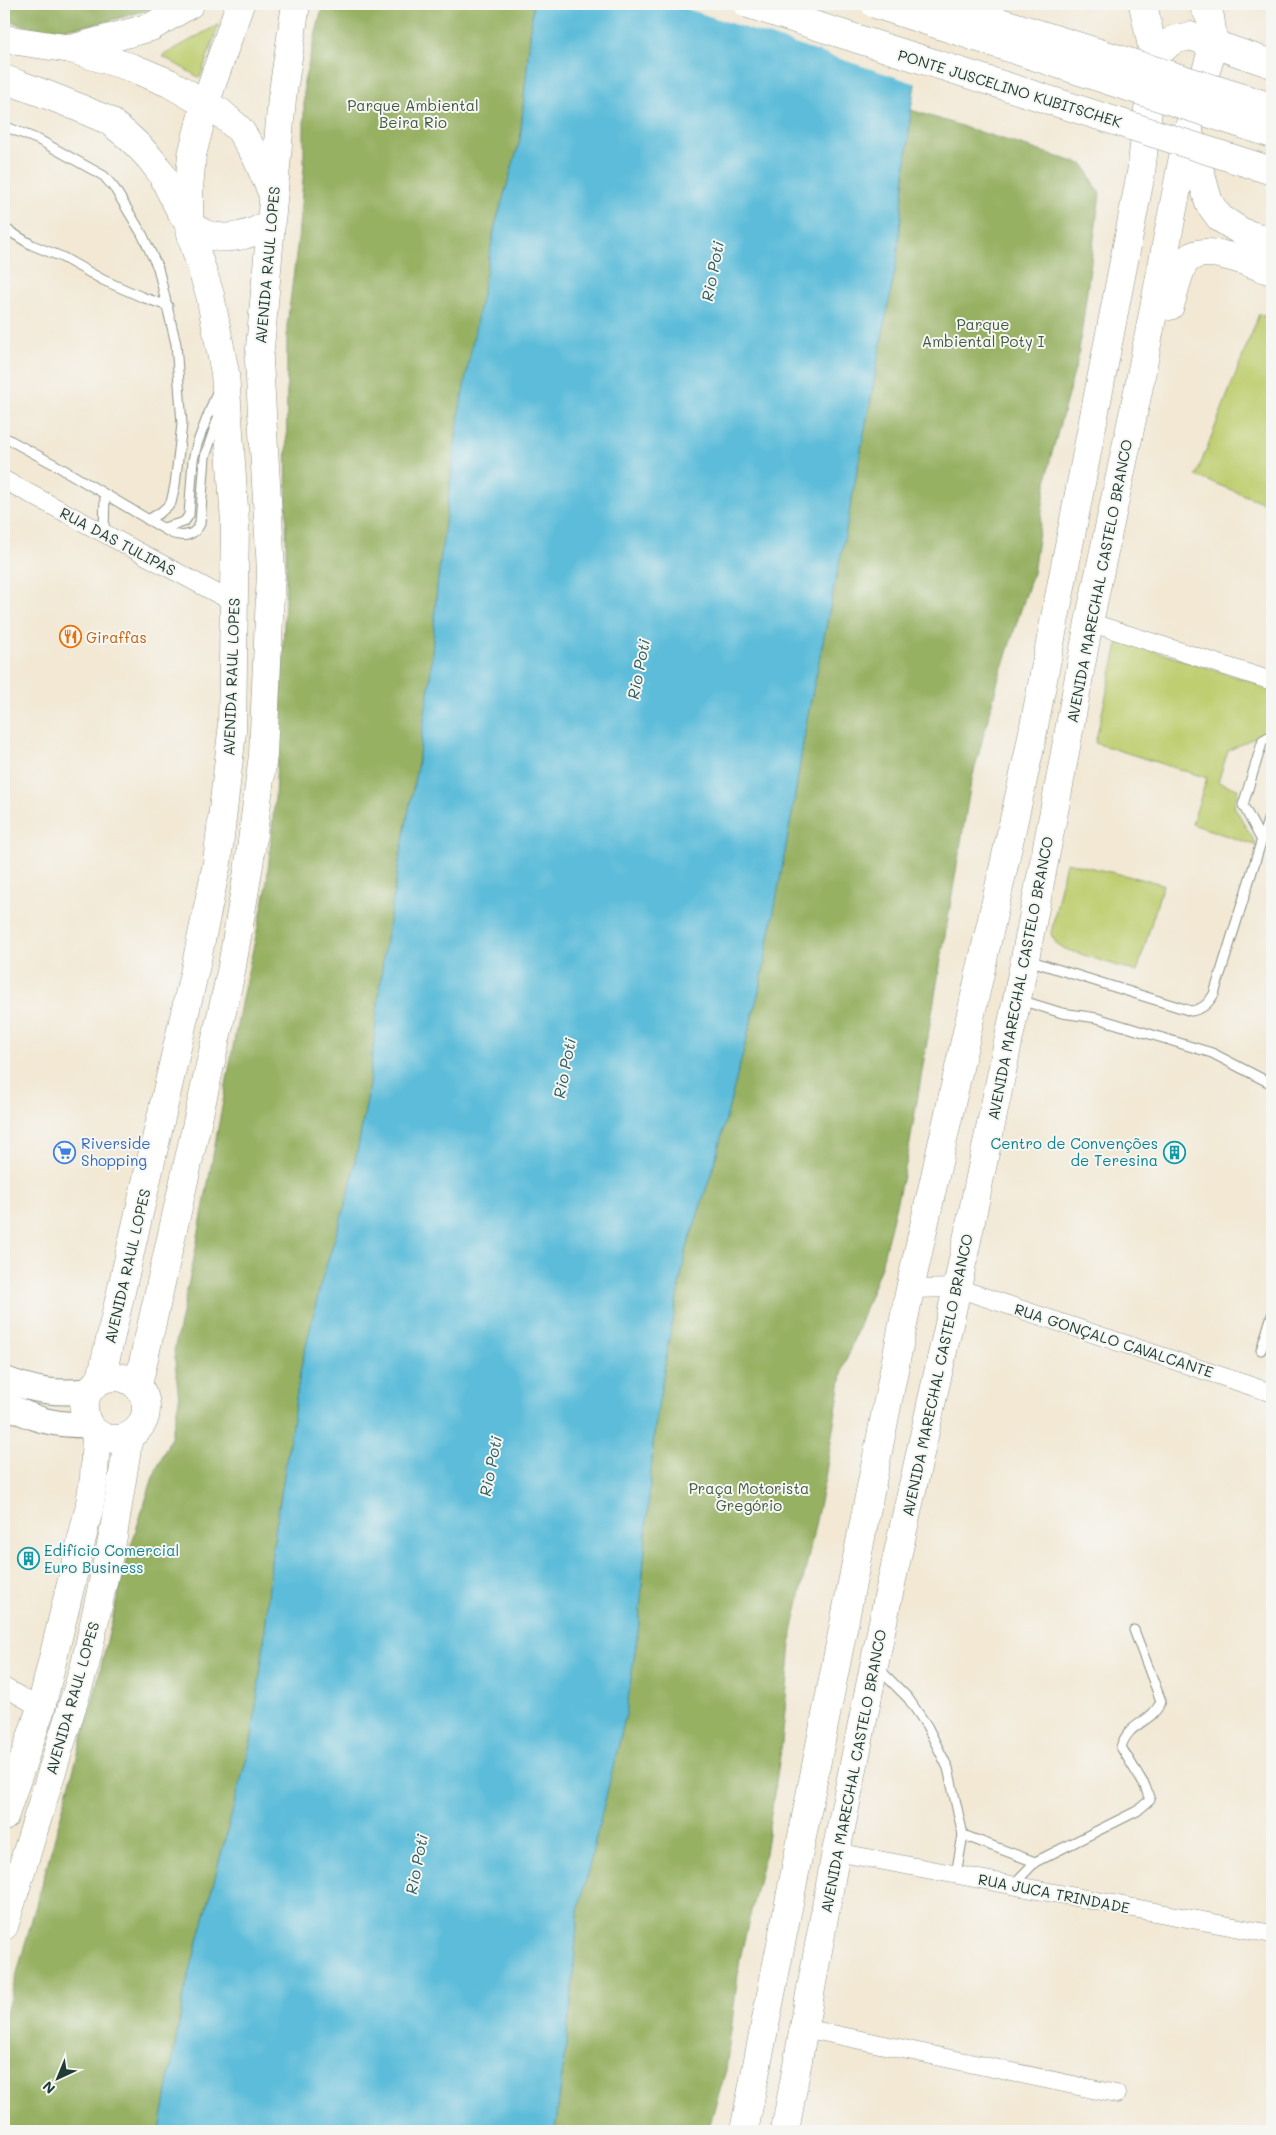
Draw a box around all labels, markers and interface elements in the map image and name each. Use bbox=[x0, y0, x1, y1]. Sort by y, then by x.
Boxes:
street label: PONTE JUSCELINO KUBITSCHEK bbox=[896, 44, 1124, 132]
park label: Parque Ambiental Beira Rio bbox=[347, 95, 479, 132]
street label: AVENIDA RAUL LOPES bbox=[250, 185, 284, 345]
water label: Rio Poti bbox=[696, 239, 728, 303]
park label: Parque Ambiental Poty I bbox=[922, 314, 1045, 351]
street label: AVENIDA MARECHAL CASTELO BRANCO bbox=[1062, 437, 1136, 725]
street label: RUA DAS TULIPAS bbox=[57, 502, 179, 580]
street label: AVENIDA RAUL LOPES bbox=[218, 598, 244, 756]
restaurant icon: Giraffas bbox=[58, 625, 82, 649]
place label: Giraffas bbox=[86, 627, 147, 647]
water label: Rio Poti bbox=[622, 637, 654, 701]
street label: AVENIDA MARECHAL CASTELO BRANCO bbox=[983, 834, 1057, 1122]
water label: Rio Poti bbox=[548, 1036, 580, 1100]
place label: Riverside Shopping bbox=[81, 1133, 151, 1170]
place label: Centro de Convenções de Teresina bbox=[991, 1133, 1158, 1170]
supermarket icon: Riverside Shopping bbox=[53, 1140, 77, 1164]
building icon: Centro de Convenções de Teresina bbox=[1162, 1140, 1186, 1164]
street label: AVENIDA RAUL LOPES bbox=[99, 1187, 155, 1345]
street label: AVENIDA MARECHAL CASTELO BRANCO bbox=[897, 1232, 977, 1518]
street label: RUA GONÇALO CAVALCANTE bbox=[1012, 1298, 1216, 1382]
water label: Rio Poti bbox=[474, 1434, 506, 1498]
park label: Praça Motorista Gregório bbox=[689, 1478, 809, 1515]
place label: Edifício Comercial Euro Business bbox=[44, 1540, 179, 1577]
building icon: Edifício Comercial Euro Business bbox=[16, 1547, 40, 1571]
street label: AVENIDA RAUL LOPES bbox=[41, 1619, 103, 1777]
street label: AVENIDA MARECHAL CASTELO BRANCO bbox=[816, 1627, 890, 1915]
water label: Rio Poti bbox=[400, 1832, 432, 1896]
street label: RUA JUCA TRINDADE bbox=[976, 1868, 1132, 1918]
north arrow bbox=[32, 2052, 82, 2102]
text: N bbox=[38, 2077, 59, 2098]

